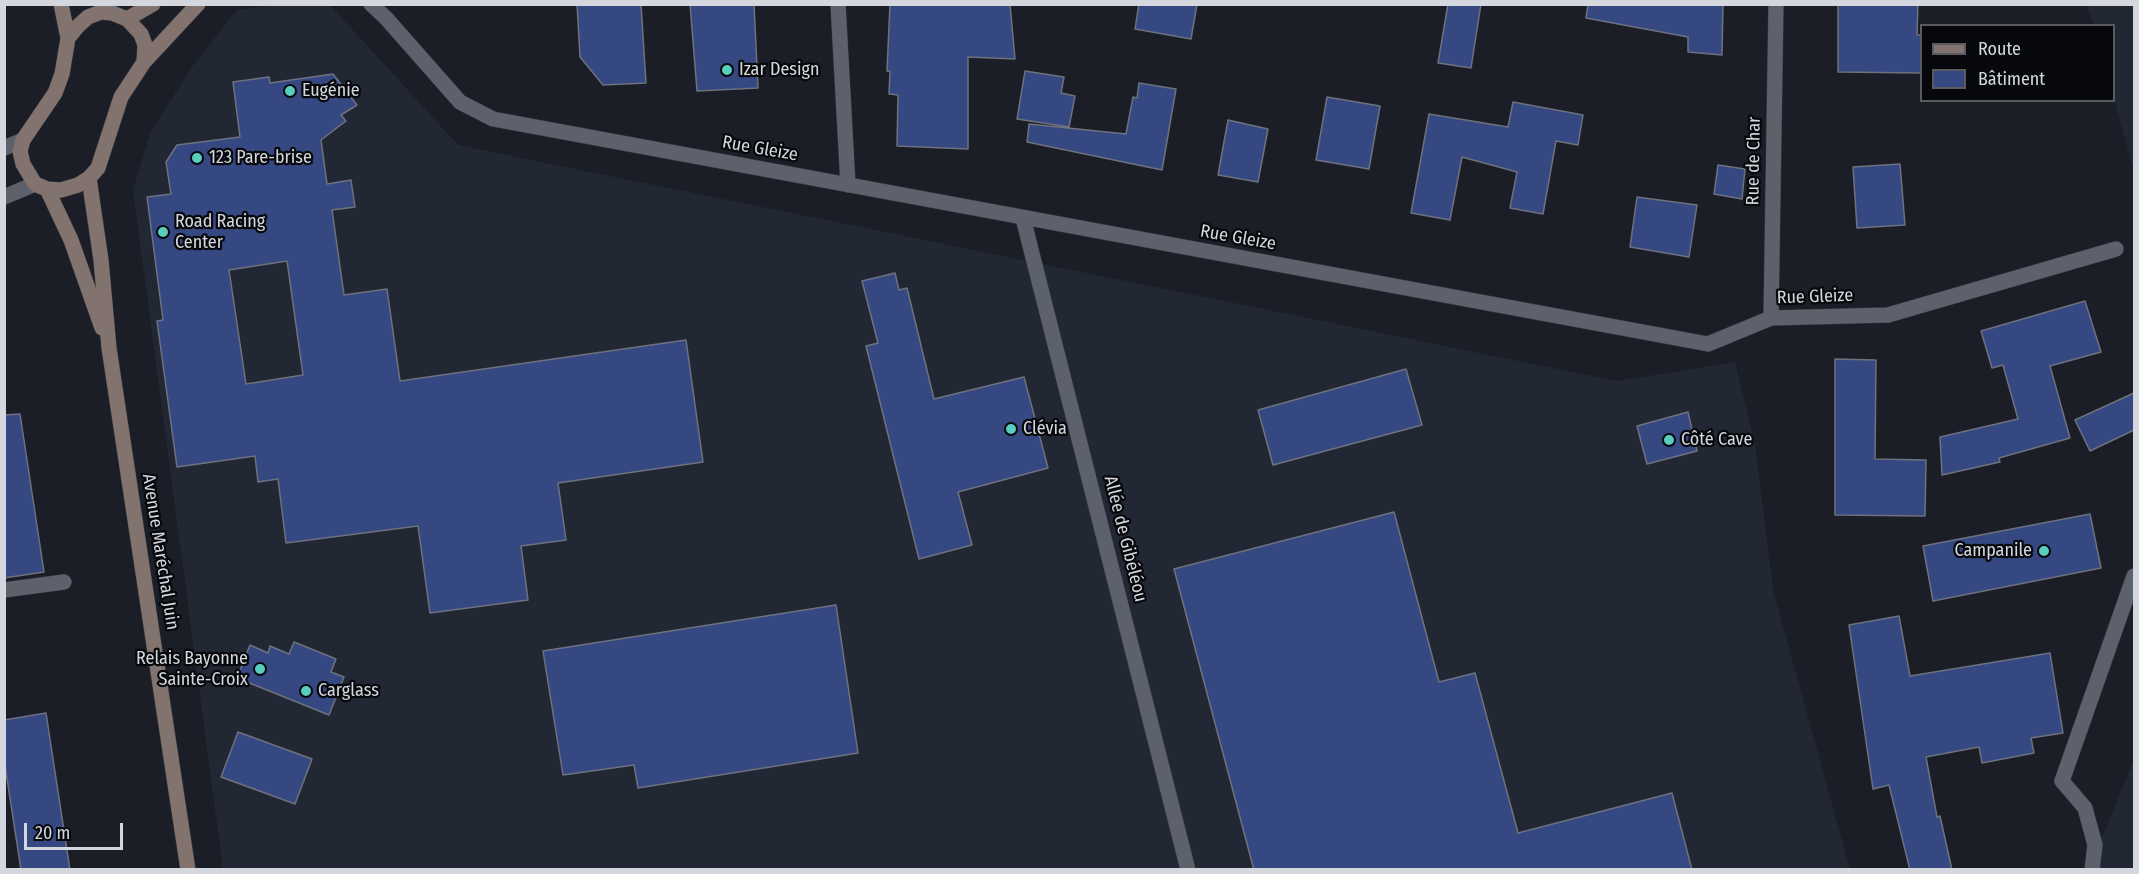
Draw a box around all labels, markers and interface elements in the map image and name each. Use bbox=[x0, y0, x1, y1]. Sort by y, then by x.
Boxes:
legend bbox=[1920, 24, 2115, 102]
text: Route bbox=[1978, 38, 2021, 60]
place label: Izar Design bbox=[739, 59, 819, 81]
marker: Izar Design bbox=[720, 63, 734, 77]
text: Bâtiment bbox=[1978, 68, 2045, 90]
place label: Eugénie bbox=[302, 80, 360, 102]
marker: Eugénie bbox=[283, 84, 297, 98]
street label: Rue de Char bbox=[1742, 116, 1766, 206]
street label: Rue Gleize bbox=[720, 132, 800, 166]
place label: 123 Pare-brise bbox=[209, 147, 312, 169]
marker: 123 Pare-brise bbox=[190, 151, 204, 165]
place label: Road Racing Center bbox=[175, 211, 265, 254]
street label: Rue Gleize bbox=[1198, 221, 1278, 255]
marker: Road Racing Center bbox=[156, 225, 170, 239]
street label: Rue Gleize bbox=[1776, 285, 1854, 309]
place label: Clévia bbox=[1023, 418, 1067, 440]
marker: Clévia bbox=[1004, 422, 1018, 436]
place label: Côté Cave bbox=[1681, 429, 1752, 451]
marker: Côté Cave bbox=[1662, 433, 1676, 447]
street label: Avenue Maréchal Juin bbox=[137, 472, 183, 632]
street label: Allée de Gibéléou bbox=[1099, 474, 1151, 604]
place label: Campanile bbox=[1955, 540, 2032, 562]
marker: Campanile bbox=[2037, 544, 2051, 558]
place label: Relais Bayonne Sainte-Croix bbox=[136, 648, 248, 690]
marker: Relais Bayonne Sainte-Croix bbox=[253, 662, 267, 676]
place label: Carglass bbox=[318, 680, 379, 702]
marker: Carglass bbox=[299, 684, 313, 698]
scale bar bbox=[27, 811, 126, 849]
text: 20 m bbox=[35, 822, 70, 844]

